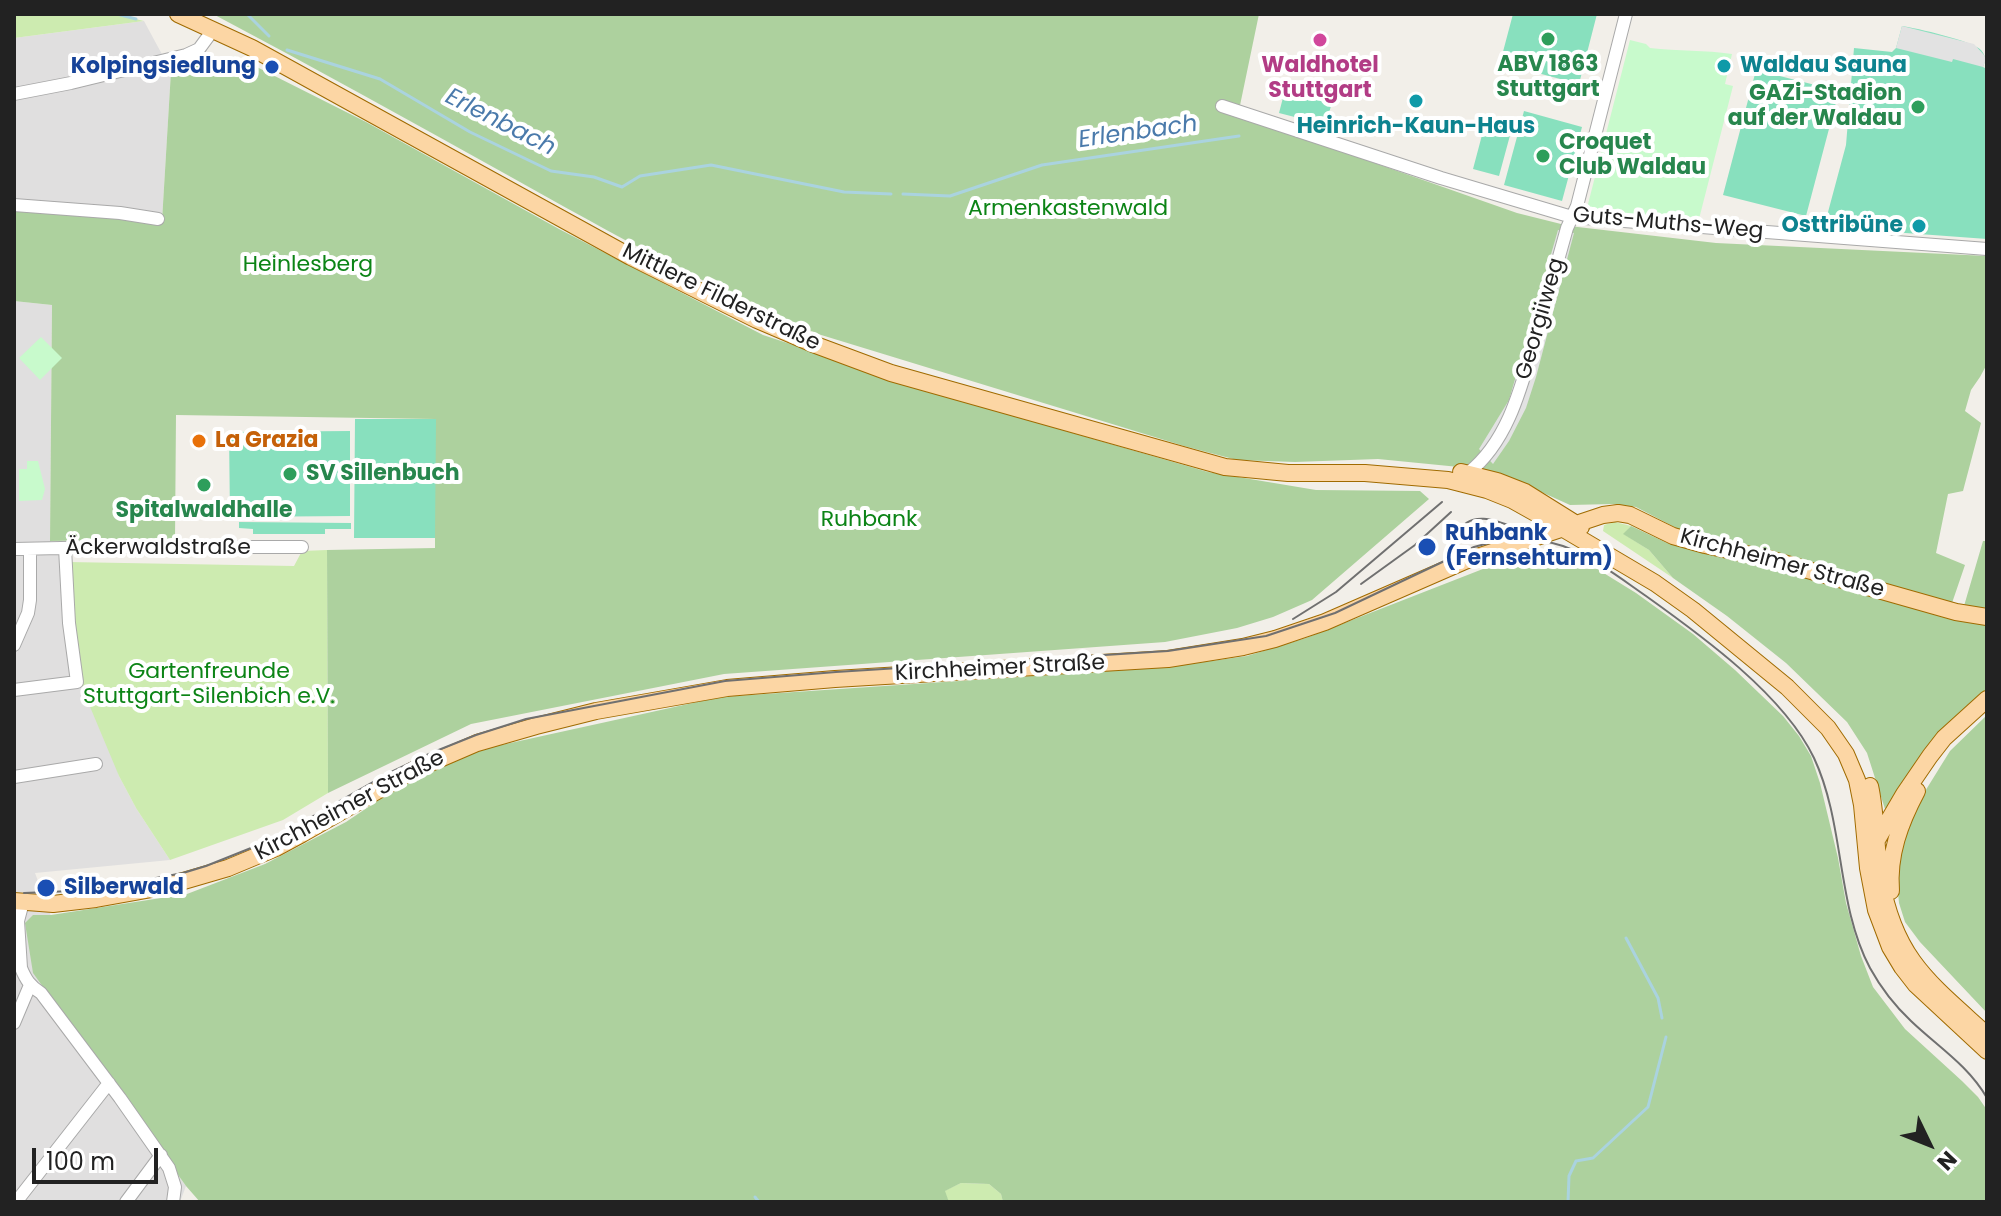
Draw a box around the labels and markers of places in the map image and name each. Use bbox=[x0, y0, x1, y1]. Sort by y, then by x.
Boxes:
marker: ABV 1863 Stuttgart bbox=[1539, 30, 1557, 48]
marker: Waldhotel Stuttgart bbox=[1311, 31, 1329, 49]
place label: ABV 1863 Stuttgart bbox=[1496, 52, 1600, 104]
place label: Waldhotel Stuttgart bbox=[1261, 53, 1379, 104]
place label: Waldau Sauna bbox=[1740, 53, 1907, 79]
place label: Kolpingsiedlung bbox=[71, 54, 256, 80]
marker: Waldau Sauna bbox=[1715, 57, 1733, 75]
marker: Kolpingsiedlung bbox=[263, 58, 281, 76]
place label: GAZi-Stadion auf der Waldau bbox=[1728, 81, 1902, 132]
marker: Heinrich-Kaun-Haus bbox=[1407, 92, 1425, 110]
marker: GAZi-Stadion auf der Waldau bbox=[1909, 98, 1927, 116]
place label: Heinrich-Kaun-Haus bbox=[1297, 114, 1535, 140]
place label: Croquet Club Waldau bbox=[1559, 130, 1706, 182]
marker: Croquet Club Waldau bbox=[1534, 147, 1552, 165]
place label: Osttribüne bbox=[1782, 213, 1903, 239]
marker: Osttribüne bbox=[1910, 217, 1928, 235]
place label: La Grazia bbox=[215, 428, 319, 454]
marker: La Grazia bbox=[190, 432, 208, 450]
place label: SV Sillenbuch bbox=[306, 461, 460, 487]
marker: SV Sillenbuch bbox=[281, 465, 299, 483]
marker: Spitalwaldhalle bbox=[195, 476, 213, 494]
place label: Spitalwaldhalle bbox=[115, 498, 293, 524]
place label: Ruhbank (Fernsehturm) bbox=[1445, 521, 1613, 572]
marker: Ruhbank (Fernsehturm) bbox=[1416, 536, 1438, 558]
place label: Silberwald bbox=[64, 875, 184, 901]
marker: Silberwald bbox=[35, 877, 57, 899]

